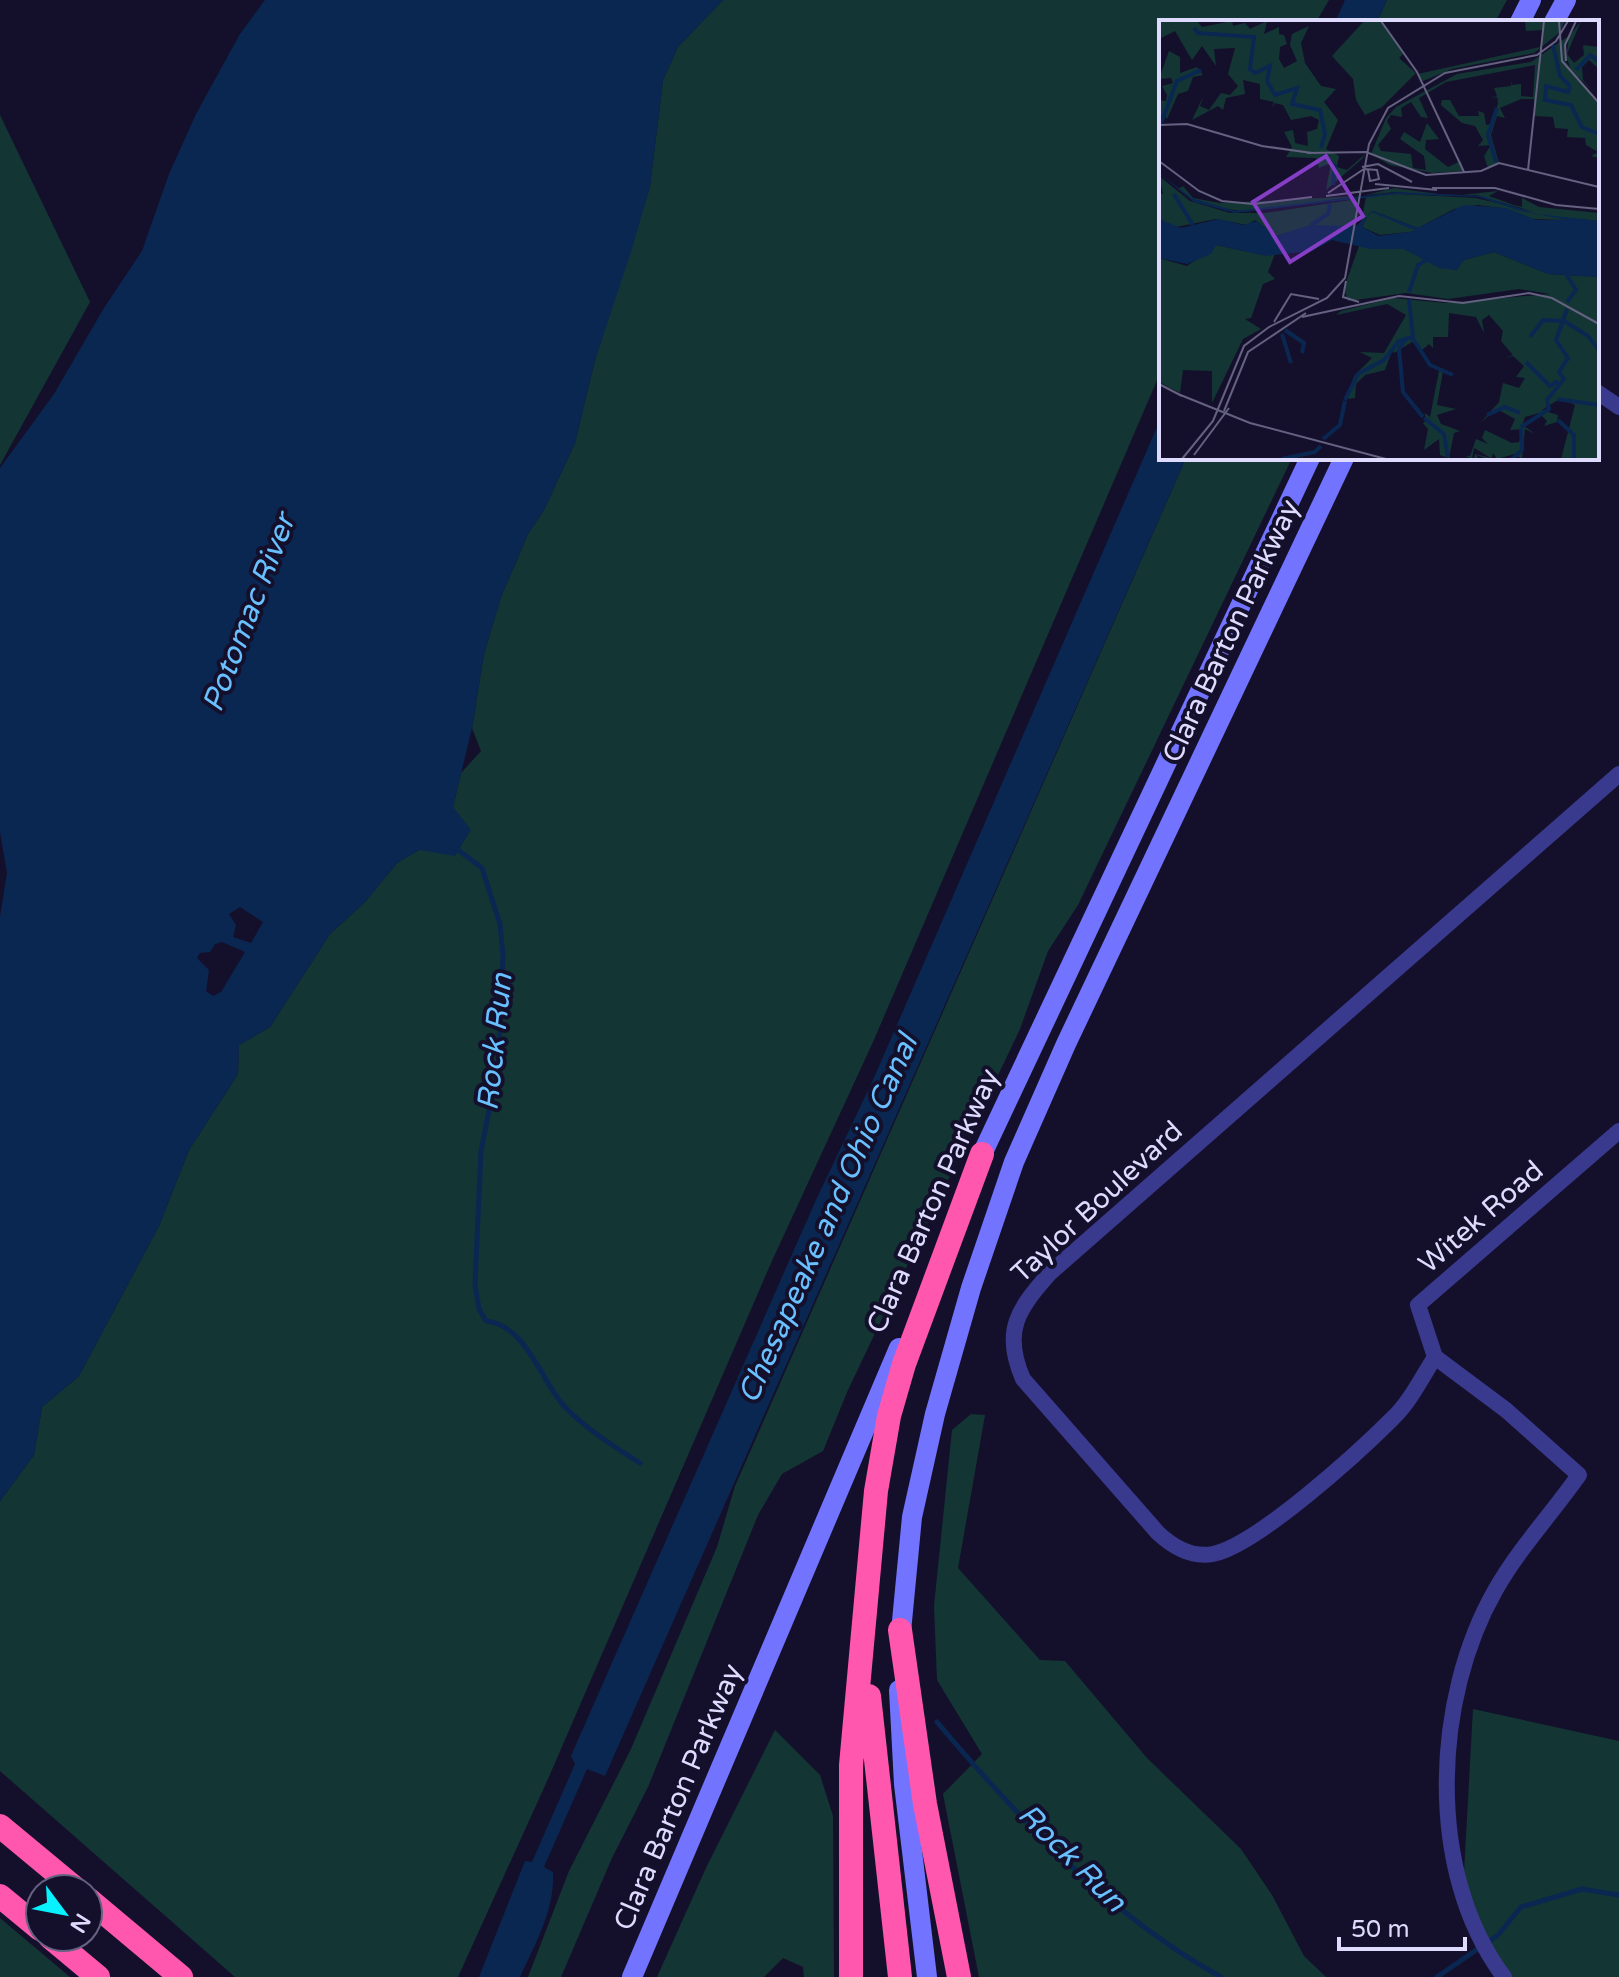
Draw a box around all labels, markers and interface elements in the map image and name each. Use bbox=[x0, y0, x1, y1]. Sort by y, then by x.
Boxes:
inset map bbox=[1159, 20, 1599, 460]
street label: Clara Barton Parkway bbox=[1155, 494, 1307, 768]
water label: Potomac River bbox=[194, 506, 305, 717]
water label: Rock Run bbox=[469, 971, 521, 1112]
water label: Chesapeake and Ohio Canal bbox=[730, 1026, 927, 1409]
street label: Clara Barton Parkway bbox=[859, 1063, 1007, 1339]
street label: Taylor Boulevard bbox=[1004, 1114, 1190, 1290]
street label: Witek Road bbox=[1412, 1154, 1550, 1280]
street label: Clara Barton Parkway bbox=[606, 1659, 750, 1935]
water label: Rock Run bbox=[1010, 1796, 1134, 1920]
north arrow bbox=[24, 1873, 104, 1953]
scale bar bbox=[1339, 1901, 1465, 1951]
text: N bbox=[64, 1909, 96, 1937]
text: 50 m bbox=[1351, 1915, 1409, 1944]

